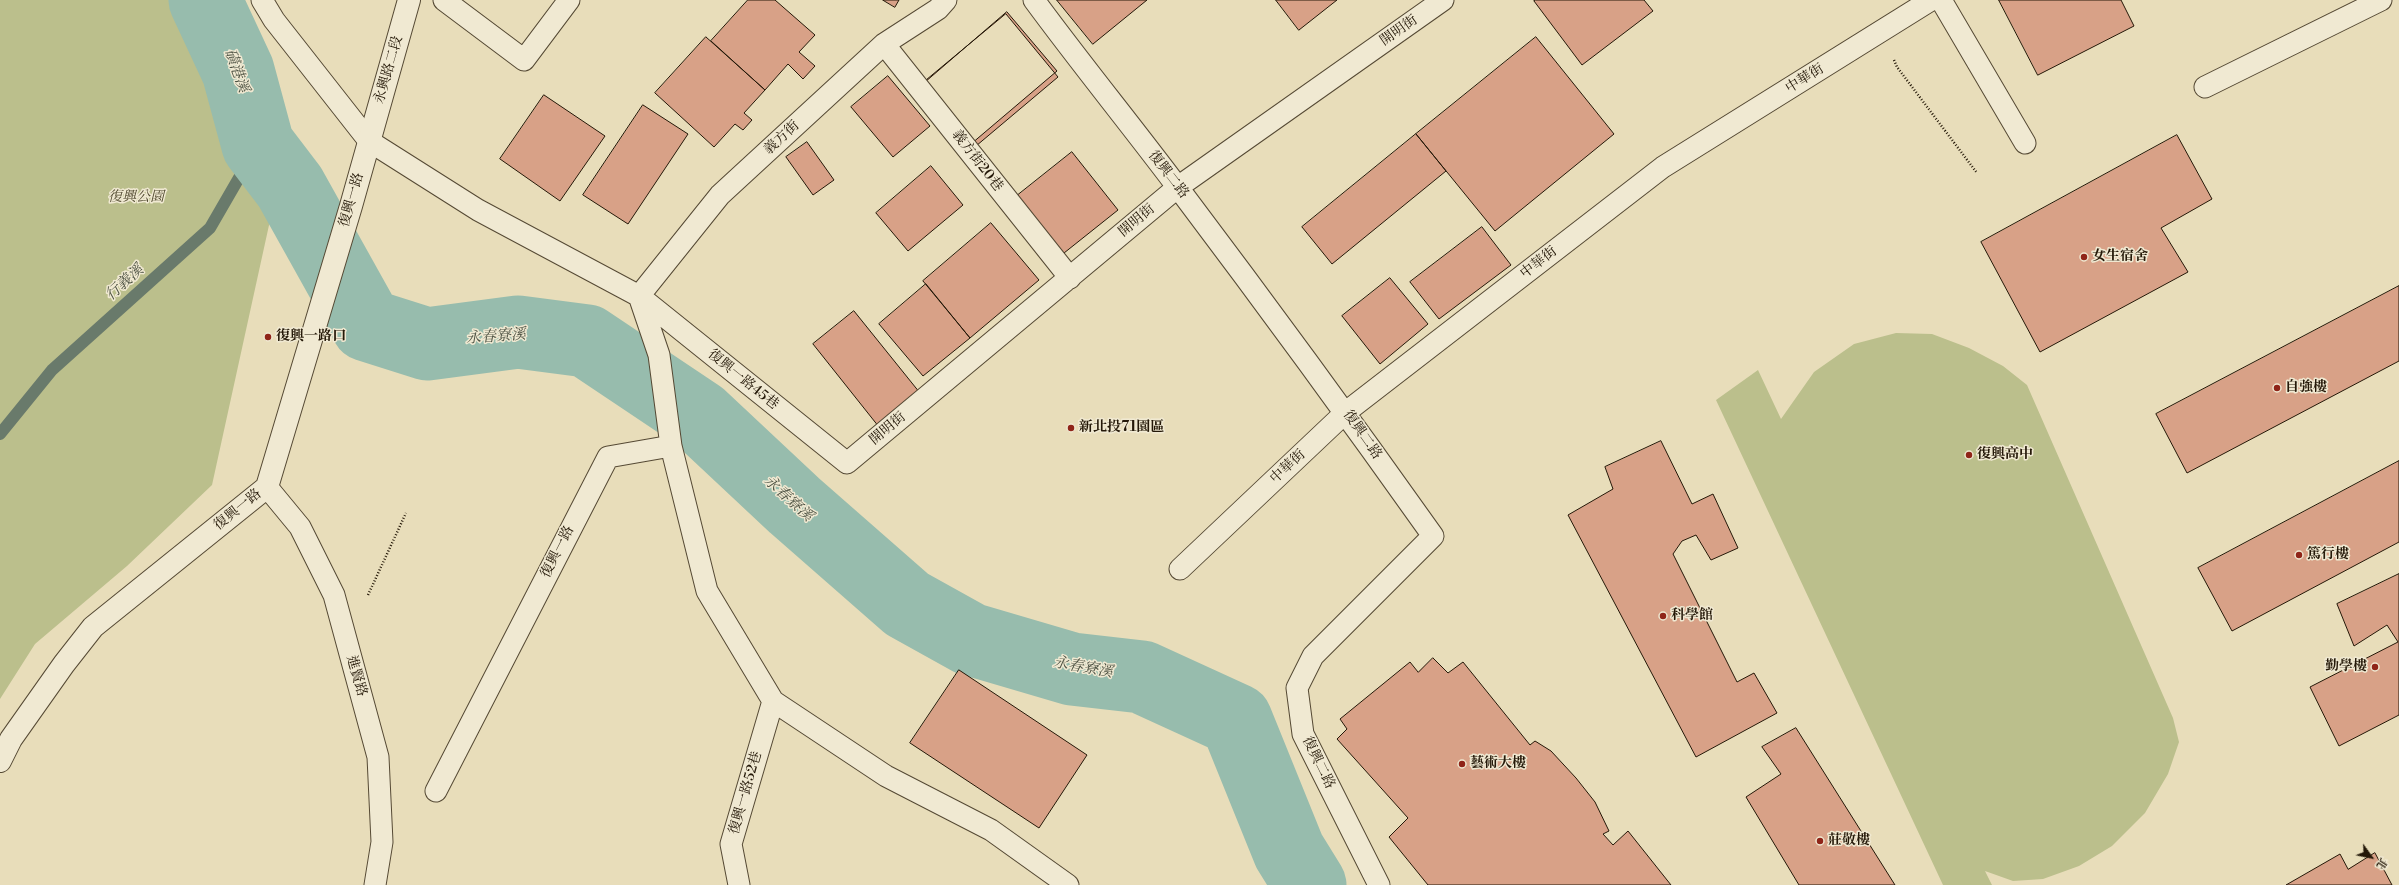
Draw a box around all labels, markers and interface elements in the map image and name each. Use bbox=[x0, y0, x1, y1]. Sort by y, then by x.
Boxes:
street label: 開明街 bbox=[1377, 12, 1421, 50]
street label: 永興路二段 bbox=[371, 34, 407, 106]
water label: 磺港溪 bbox=[220, 47, 252, 95]
street label: 中華街 bbox=[1783, 61, 1827, 97]
street label: 義方街 bbox=[761, 118, 803, 158]
street label: 義方街20巷 bbox=[948, 127, 1006, 195]
street label: 復興二路 bbox=[1144, 148, 1192, 202]
street label: 復興一路 bbox=[336, 171, 368, 229]
park label: 復興公園 bbox=[108, 190, 164, 206]
street label: 開明街 bbox=[1116, 201, 1158, 241]
street label: 中華街 bbox=[1517, 243, 1561, 283]
place label: 女生宿舍 bbox=[2092, 249, 2148, 265]
marker: 女生宿舍 bbox=[2079, 252, 2089, 262]
water label: 行義溪 bbox=[102, 261, 148, 305]
water label: 永春寮溪 bbox=[465, 326, 527, 348]
place label: 復興一路口 bbox=[276, 329, 346, 345]
marker: 復興一路口 bbox=[263, 332, 273, 342]
street label: 復興一路45巷 bbox=[704, 346, 782, 414]
place label: 自強樓 bbox=[2285, 380, 2327, 396]
marker: 自強樓 bbox=[2272, 383, 2282, 393]
street label: 復興二路 bbox=[1339, 407, 1385, 463]
street label: 開明街 bbox=[867, 409, 909, 449]
place label: 新北投71園區 bbox=[1079, 420, 1164, 436]
marker: 新北投71園區 bbox=[1066, 423, 1076, 433]
street label: 中華街 bbox=[1267, 447, 1309, 487]
place label: 復興高中 bbox=[1977, 447, 2033, 463]
marker: 復興高中 bbox=[1964, 450, 1974, 460]
water label: 永春寮溪 bbox=[760, 472, 816, 526]
street label: 復興一路 bbox=[211, 486, 265, 534]
street label: 復興一路 bbox=[538, 523, 578, 581]
place label: 篤行樓 bbox=[2307, 547, 2349, 563]
marker: 篤行樓 bbox=[2294, 550, 2304, 560]
place label: 科學館 bbox=[1671, 608, 1713, 624]
marker: 科學館 bbox=[1658, 611, 1668, 621]
street label: 進賢路 bbox=[342, 653, 370, 699]
water label: 永春寮溪 bbox=[1052, 654, 1114, 682]
place label: 勤學樓 bbox=[2325, 659, 2367, 675]
marker: 勤學樓 bbox=[2370, 662, 2380, 672]
street label: 復興二路 bbox=[1298, 734, 1338, 792]
street label: 復興一路52巷 bbox=[726, 749, 766, 837]
place label: 藝術大樓 bbox=[1470, 756, 1526, 772]
marker: 藝術大樓 bbox=[1457, 759, 1467, 769]
place label: 莊敬樓 bbox=[1828, 833, 1870, 849]
marker: 莊敬樓 bbox=[1815, 836, 1825, 846]
north arrow bbox=[2351, 837, 2391, 877]
text: 北 bbox=[2372, 855, 2390, 872]

